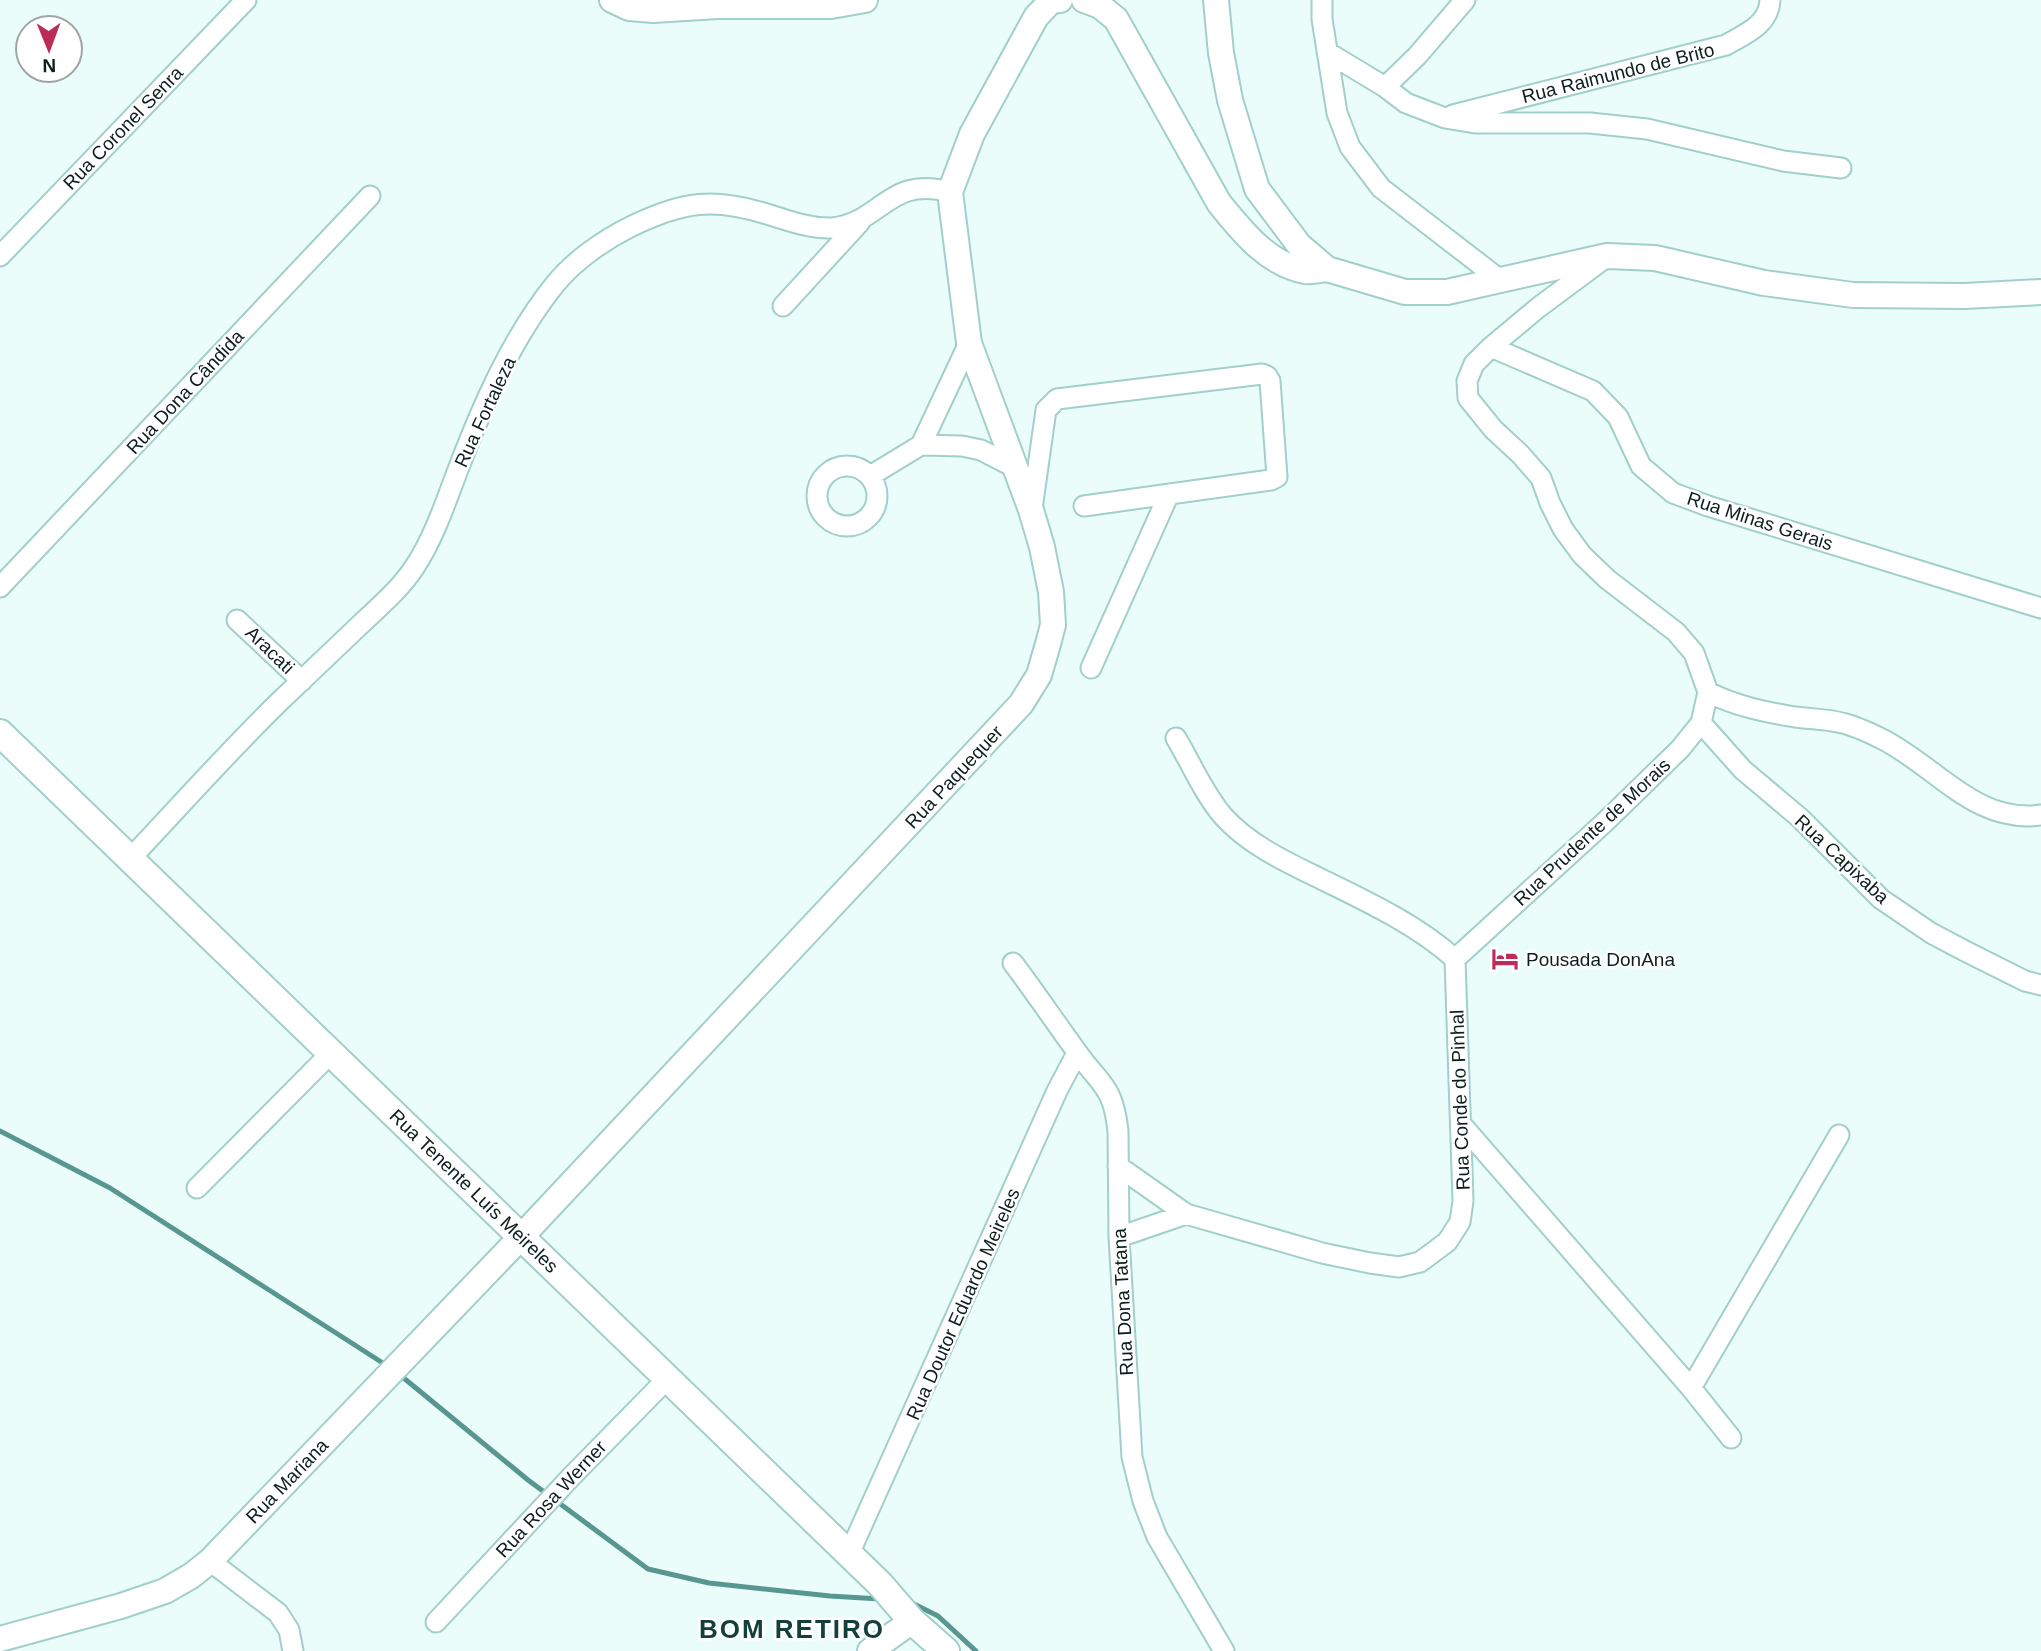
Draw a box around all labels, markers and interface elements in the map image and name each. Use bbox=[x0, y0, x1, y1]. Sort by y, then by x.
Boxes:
north arrow bbox=[14, 14, 84, 84]
street label: Rua Raimundo de Brito bbox=[1520, 39, 1716, 107]
text: N bbox=[42, 55, 56, 76]
street label: Rua Coronel Senra bbox=[59, 62, 187, 194]
street label: Rua Dona Cândida bbox=[122, 325, 248, 458]
street label: Rua Fortaleza bbox=[450, 353, 520, 471]
street label: Rua Minas Gerais bbox=[1684, 488, 1836, 554]
street label: Aracati bbox=[241, 622, 299, 678]
street label: Rua Paquequer bbox=[901, 721, 1008, 833]
street label: Rua Prudente de Morais bbox=[1510, 754, 1674, 910]
street label: Rua Capixaba bbox=[1791, 810, 1894, 908]
hotel icon: Pousada DonAna bbox=[1490, 944, 1520, 974]
place label: Pousada DonAna bbox=[1526, 949, 1675, 970]
street label: Rua Conde do Pinhal bbox=[1446, 1009, 1474, 1191]
street label: Rua Tenente Luís Meireles bbox=[386, 1105, 562, 1277]
street label: Rua Doutor Eduardo Meireles bbox=[902, 1185, 1024, 1423]
street label: Rua Dona Tatana bbox=[1109, 1227, 1137, 1376]
street label: Rua Mariana bbox=[242, 1434, 333, 1527]
street label: Rua Rosa Werner bbox=[492, 1436, 611, 1562]
district label: BOM RETIRO bbox=[699, 1614, 885, 1644]

